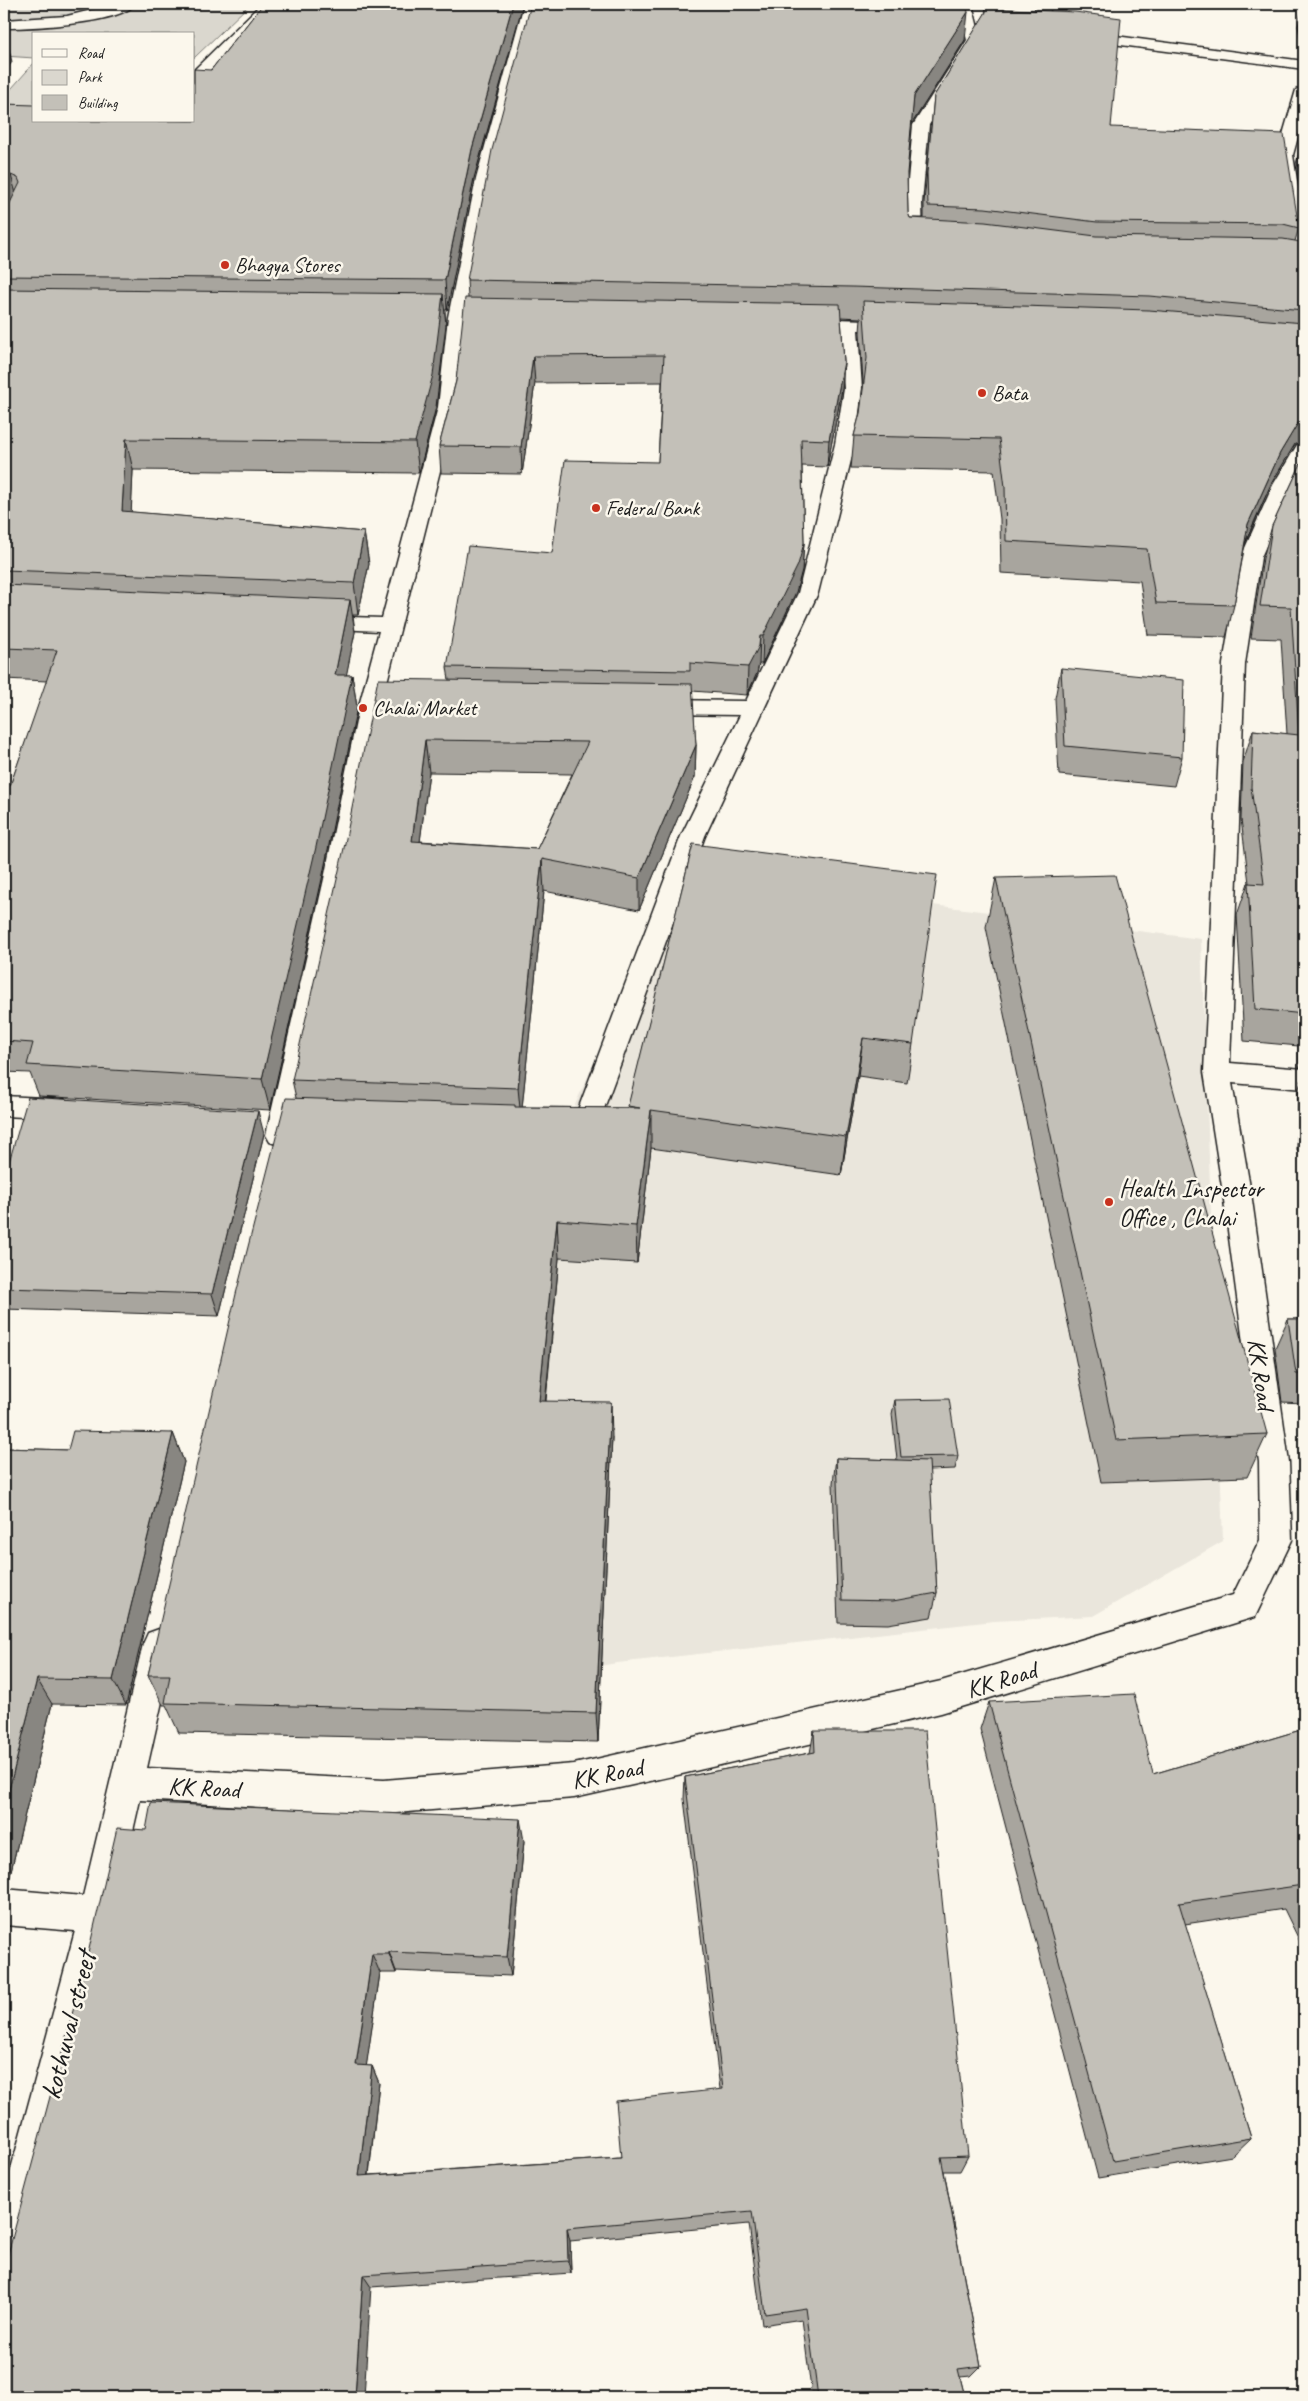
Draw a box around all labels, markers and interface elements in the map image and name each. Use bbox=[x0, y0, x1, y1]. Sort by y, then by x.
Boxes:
legend bbox=[32, 32, 195, 122]
text: Road bbox=[78, 44, 105, 63]
text: Park bbox=[78, 68, 103, 87]
text: Building bbox=[78, 94, 118, 113]
place label: Bhagya Stores bbox=[235, 252, 341, 278]
marker: Bhagya Stores bbox=[219, 259, 231, 271]
place label: Bata bbox=[992, 380, 1029, 406]
marker: Bata bbox=[976, 387, 988, 399]
place label: Federal Bank bbox=[606, 495, 700, 521]
marker: Federal Bank bbox=[590, 502, 602, 514]
place label: Chalai Market bbox=[373, 695, 478, 721]
marker: Chalai Market bbox=[357, 702, 369, 714]
place label: Health Inspector Office , Chalai bbox=[1119, 1173, 1265, 1234]
marker: Health Inspector Office , Chalai bbox=[1103, 1196, 1115, 1208]
street label: KK Road bbox=[1240, 1336, 1282, 1416]
street label: KK Road bbox=[962, 1653, 1044, 1706]
street label: KK Road bbox=[569, 1751, 650, 1797]
street label: KK Road bbox=[167, 1770, 245, 1806]
street label: kothuval street bbox=[31, 1943, 106, 2103]

